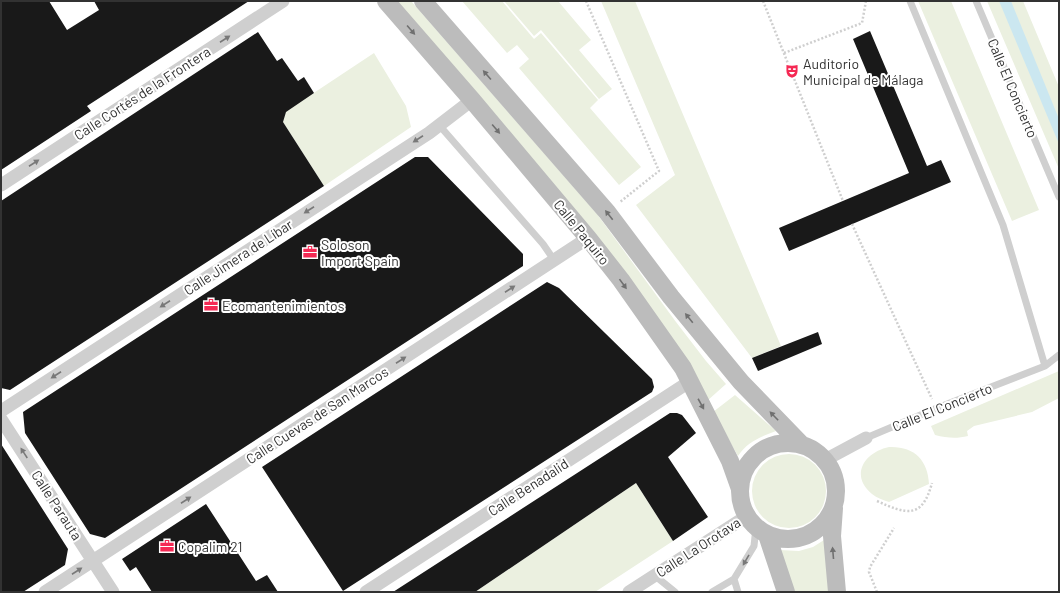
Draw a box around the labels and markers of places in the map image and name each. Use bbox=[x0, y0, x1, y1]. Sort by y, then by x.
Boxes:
place label: Auditorio Municipal de Málaga bbox=[803, 55, 923, 88]
theatre icon: Auditorio Municipal de Málaga bbox=[784, 63, 800, 79]
place label: Soloson Import Spain bbox=[321, 236, 399, 269]
office icon: Soloson Import Spain bbox=[302, 244, 318, 260]
office icon: Ecomantenimientos bbox=[203, 297, 219, 313]
place label: Ecomantenimientos bbox=[222, 297, 345, 314]
office icon: Copalim 21 bbox=[159, 538, 175, 554]
place label: Copalim 21 bbox=[178, 538, 242, 555]

